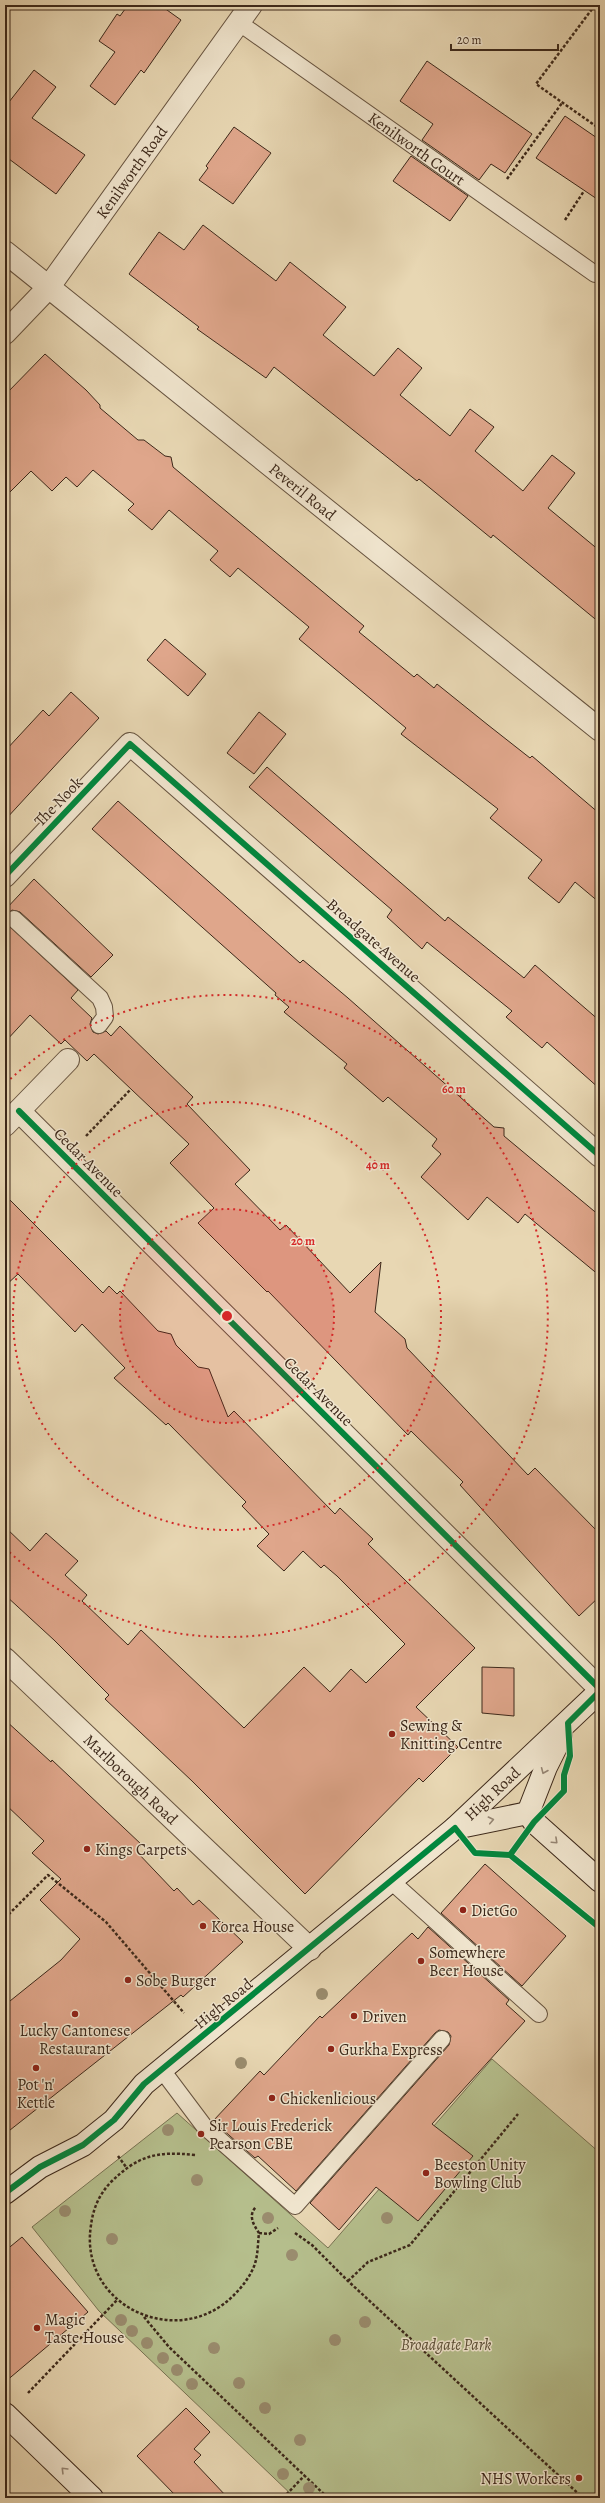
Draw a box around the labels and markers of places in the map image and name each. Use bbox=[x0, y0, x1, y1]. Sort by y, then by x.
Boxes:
centre of rings bbox=[220, 1309, 234, 1323]
place label: Sewing & Knitting Centre bbox=[400, 1715, 502, 1755]
marker: Sewing & Knitting Centre bbox=[387, 1729, 397, 1739]
place label: Kings Carpets bbox=[95, 1839, 187, 1861]
marker: Kings Carpets bbox=[82, 1844, 92, 1854]
place label: DietGo bbox=[471, 1900, 518, 1922]
marker: DietGo bbox=[458, 1905, 468, 1915]
place label: Korea House bbox=[211, 1916, 294, 1938]
marker: Korea House bbox=[198, 1921, 208, 1931]
place label: Somewhere Beer House bbox=[429, 1942, 506, 1982]
marker: Somewhere Beer House bbox=[416, 1956, 426, 1966]
place label: Sobe Burger bbox=[136, 1970, 216, 1992]
marker: Sobe Burger bbox=[123, 1975, 133, 1985]
place label: Driven bbox=[362, 2006, 407, 2028]
marker: Lucky Cantonese Restaurant bbox=[70, 2009, 80, 2019]
marker: Driven bbox=[349, 2011, 359, 2021]
place label: Lucky Cantonese Restaurant bbox=[20, 2020, 130, 2060]
place label: Gurkha Express bbox=[339, 2039, 443, 2061]
marker: Gurkha Express bbox=[326, 2044, 336, 2054]
marker: Pot 'n' Kettle bbox=[31, 2063, 41, 2073]
place label: Pot 'n' Kettle bbox=[17, 2074, 55, 2114]
place label: Chickenlicious bbox=[280, 2088, 376, 2110]
marker: Chickenlicious bbox=[267, 2093, 277, 2103]
place label: Sir Louis Frederick Pearson CBE bbox=[209, 2115, 332, 2155]
marker: Sir Louis Frederick Pearson CBE bbox=[196, 2129, 206, 2139]
place label: Beeston Unity Bowling Club bbox=[434, 2154, 526, 2194]
marker: Beeston Unity Bowling Club bbox=[421, 2168, 431, 2178]
place label: Magic Taste House bbox=[45, 2309, 124, 2349]
marker: Magic Taste House bbox=[32, 2323, 42, 2333]
place label: NHS Workers bbox=[481, 2468, 571, 2490]
marker: NHS Workers bbox=[574, 2473, 584, 2483]

